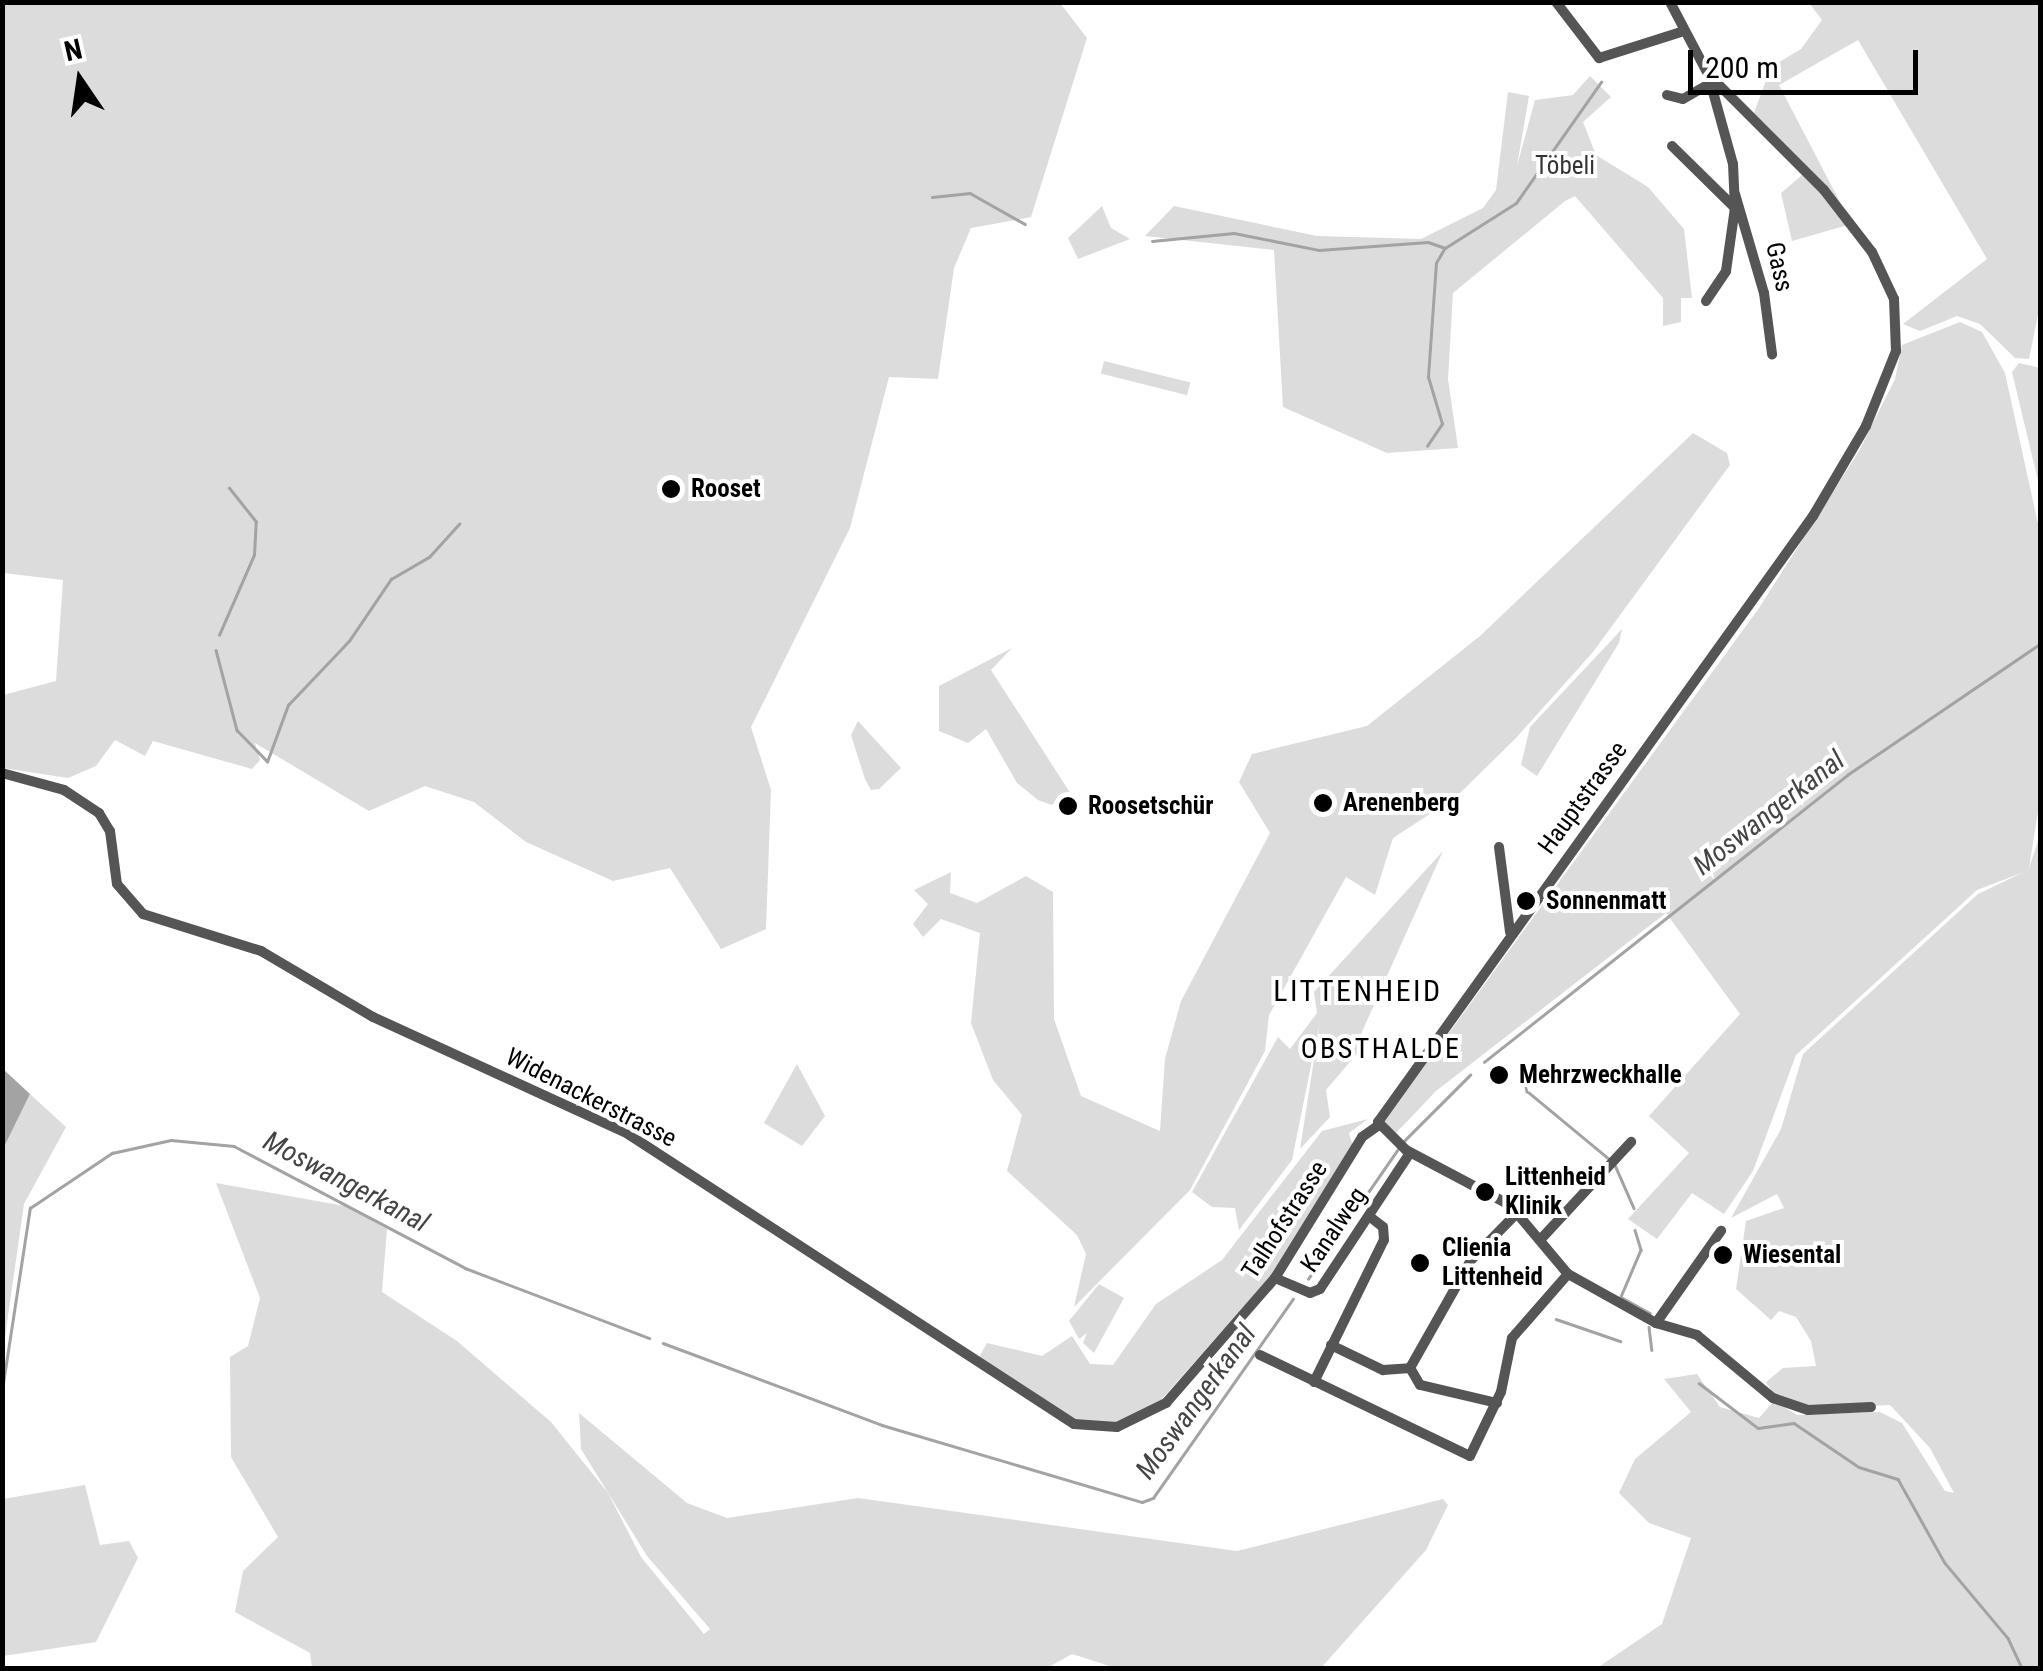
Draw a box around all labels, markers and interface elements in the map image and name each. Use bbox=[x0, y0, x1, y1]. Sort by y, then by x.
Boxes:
north arrow bbox=[30, 30, 130, 130]
scale bar bbox=[1693, 30, 1923, 92]
text: N bbox=[61, 32, 85, 68]
text: 200 m bbox=[1705, 50, 1779, 85]
park label: Töbeli bbox=[1535, 151, 1595, 181]
street label: Gass bbox=[1759, 239, 1799, 295]
place label: Rooset bbox=[691, 474, 761, 504]
marker: Rooset bbox=[660, 478, 682, 500]
street label: Hauptstrasse bbox=[1532, 736, 1634, 860]
water label: Moswangerkanal bbox=[1687, 744, 1851, 882]
place label: Arenenberg bbox=[1343, 788, 1459, 818]
place label: Roosetschür bbox=[1088, 791, 1213, 821]
marker: Arenenberg bbox=[1312, 792, 1334, 814]
marker: Roosetschür bbox=[1057, 795, 1079, 817]
place label: Sonnenmatt bbox=[1546, 886, 1666, 916]
marker: Sonnenmatt bbox=[1515, 890, 1537, 912]
district label: LITTENHEID bbox=[1273, 973, 1443, 1009]
district label: OBSTHALDE bbox=[1301, 1032, 1461, 1066]
street label: Widenackerstrasse bbox=[501, 1042, 681, 1154]
place label: Mehrzweckhalle bbox=[1519, 1060, 1682, 1090]
marker: Mehrzweckhalle bbox=[1488, 1064, 1510, 1086]
water label: Moswangerkanal bbox=[258, 1124, 434, 1240]
street label: Talhofstrasse bbox=[1236, 1156, 1334, 1284]
place label: Littenheid Klinik bbox=[1505, 1163, 1606, 1222]
marker: Littenheid Klinik bbox=[1474, 1181, 1496, 1203]
street label: Kanalweg bbox=[1295, 1182, 1373, 1278]
place label: Clienia Littenheid bbox=[1442, 1234, 1543, 1293]
place label: Wiesental bbox=[1743, 1240, 1841, 1270]
marker: Wiesental bbox=[1712, 1244, 1734, 1266]
marker: Clienia Littenheid bbox=[1407, 1250, 1433, 1276]
water label: Moswangerkanal bbox=[1129, 1318, 1263, 1486]

